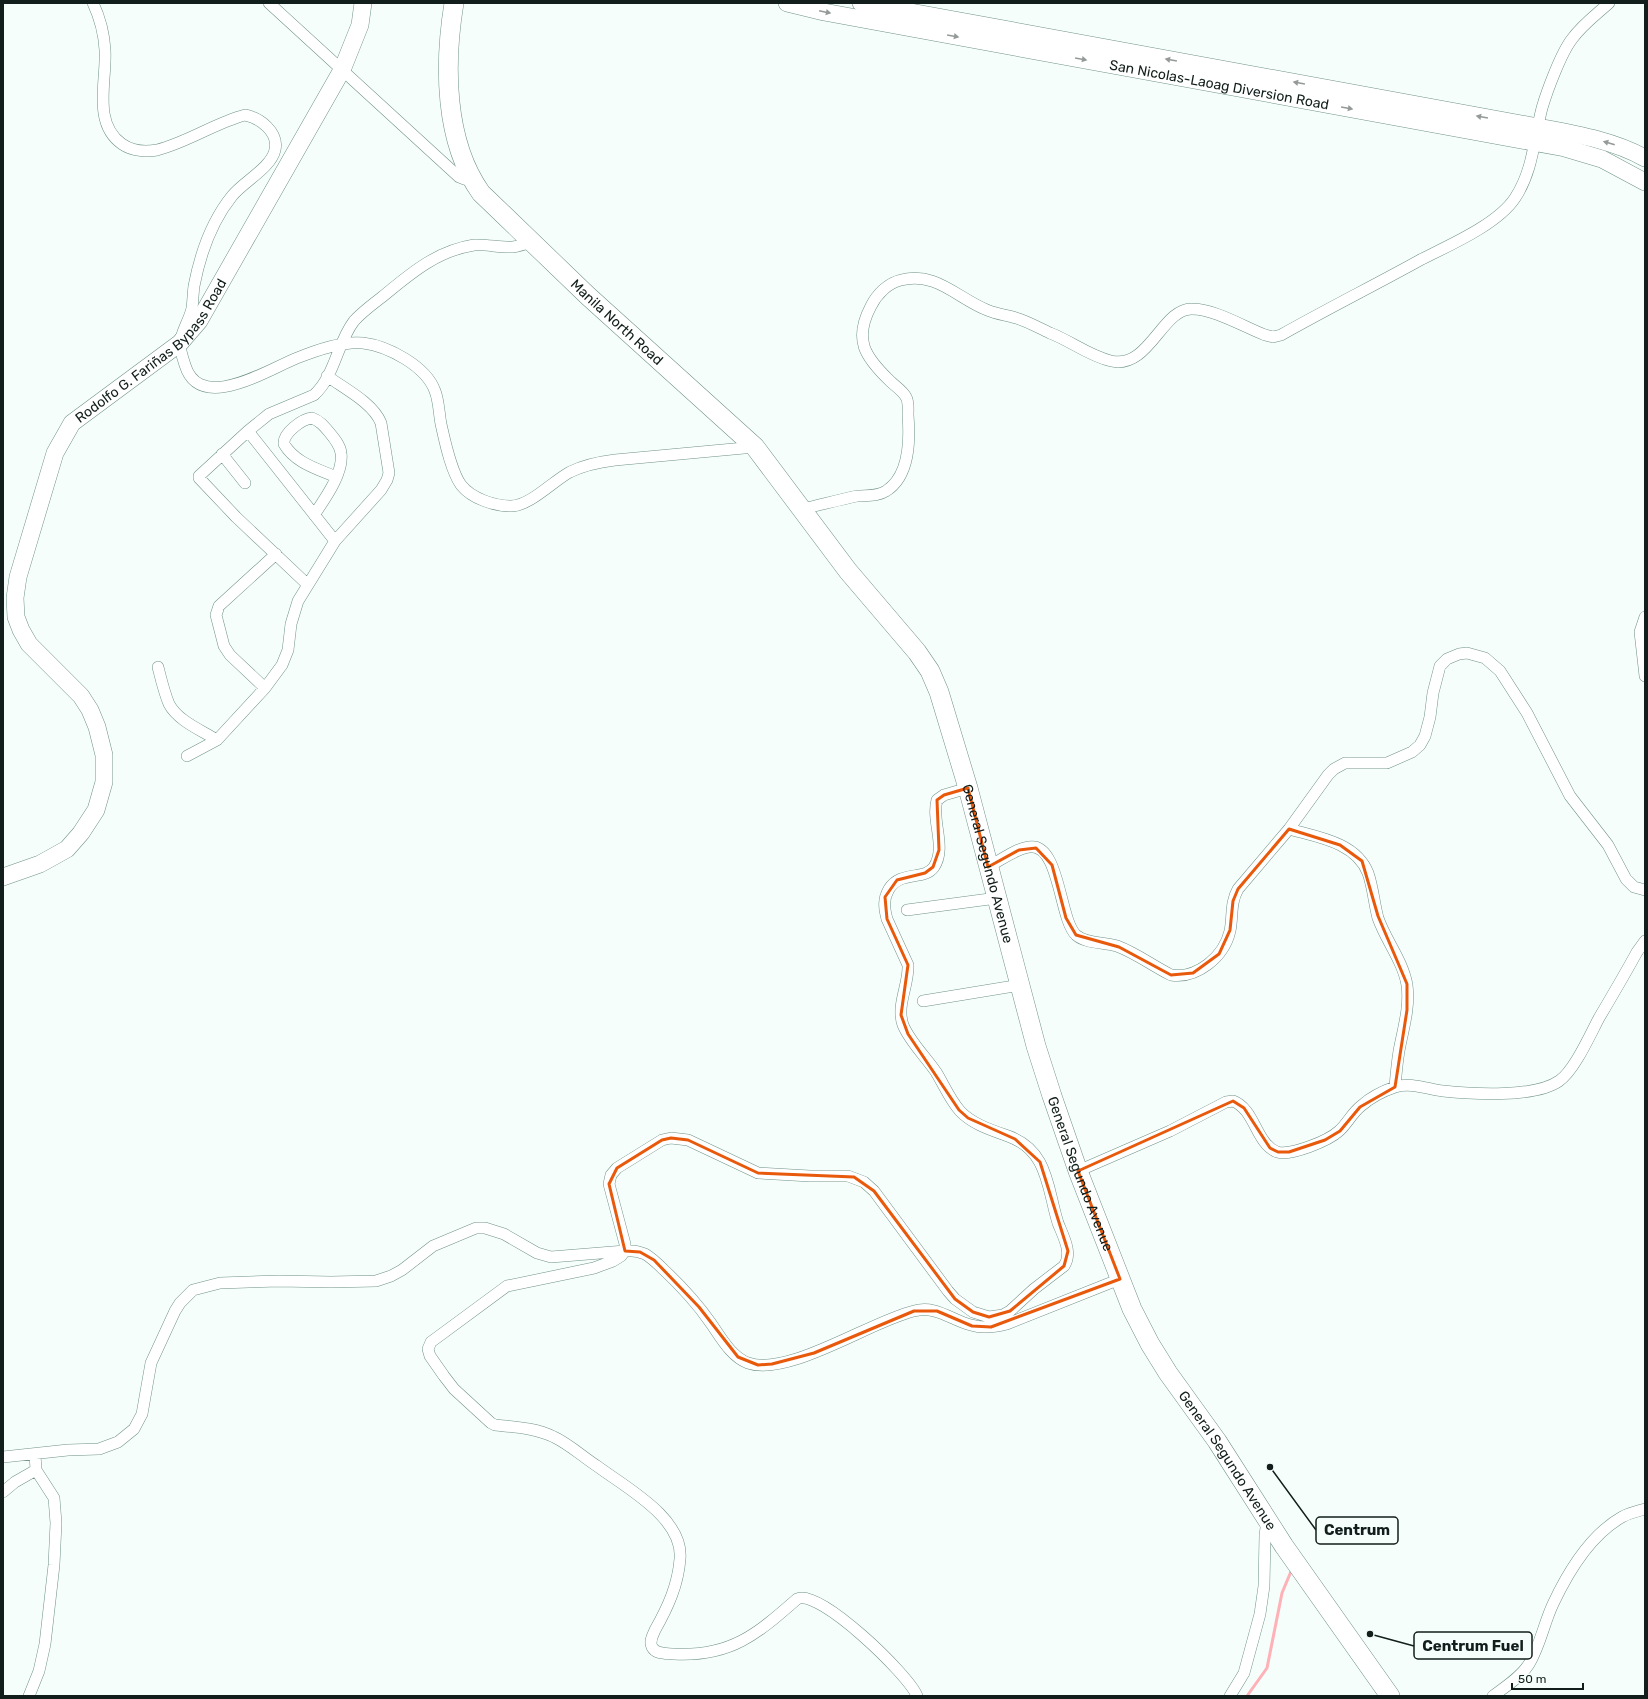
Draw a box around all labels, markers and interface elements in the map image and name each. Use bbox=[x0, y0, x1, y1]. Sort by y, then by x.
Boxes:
one-way arrow bbox=[819, 9, 832, 15]
one-way arrow bbox=[947, 33, 959, 39]
one-way arrow bbox=[1075, 56, 1087, 62]
one-way arrow bbox=[1165, 56, 1177, 62]
street label: San Nicolas-Laoag Diversion Road bbox=[1108, 57, 1330, 114]
one-way arrow bbox=[1293, 80, 1305, 86]
one-way arrow bbox=[1341, 105, 1353, 111]
one-way arrow bbox=[1476, 113, 1488, 119]
one-way arrow bbox=[1603, 140, 1615, 146]
street label: Rodolfo G. Fariñas Bypass Road bbox=[72, 276, 230, 427]
street label: Manila North Road bbox=[567, 276, 666, 369]
street label: General Segundo Avenue bbox=[958, 782, 1017, 945]
street label: General Segundo Avenue bbox=[1044, 1094, 1117, 1254]
street label: General Segundo Avenue bbox=[1175, 1388, 1280, 1534]
callout: Centrum bbox=[1316, 1517, 1398, 1544]
text: Centrum bbox=[1324, 1521, 1390, 1539]
callout: Centrum Fuel bbox=[1414, 1632, 1532, 1659]
text: Centrum Fuel bbox=[1422, 1637, 1524, 1655]
scale bar bbox=[1512, 1665, 1583, 1691]
text: 50 m bbox=[1518, 1672, 1546, 1686]

